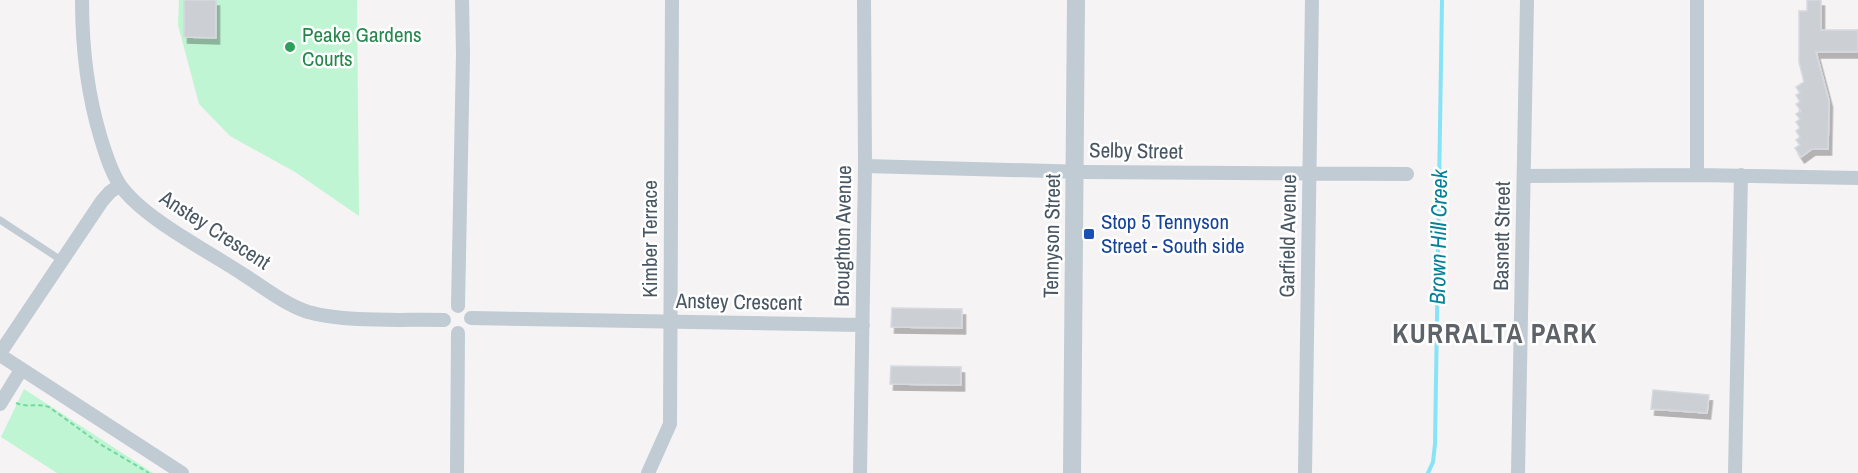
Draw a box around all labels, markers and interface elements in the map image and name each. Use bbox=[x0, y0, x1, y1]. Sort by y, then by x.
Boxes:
place label: Peake Gardens Courts bbox=[302, 20, 422, 73]
marker: Peake Gardens Courts bbox=[283, 40, 297, 54]
street label: Selby Street bbox=[1089, 135, 1183, 166]
street label: Broughton Avenue bbox=[827, 165, 858, 307]
water label: Brown Hill Creek bbox=[1422, 168, 1454, 305]
street label: Tennyson Street bbox=[1036, 173, 1067, 298]
street label: Garfield Avenue bbox=[1272, 174, 1303, 298]
street label: Kimber Terrace bbox=[635, 180, 664, 298]
street label: Basnett Street bbox=[1486, 181, 1517, 291]
street label: Anstey Crescent bbox=[154, 182, 276, 276]
place label: Stop 5 Tennyson Street - South side bbox=[1101, 207, 1245, 260]
marker: Stop 5 Tennyson Street - South side bbox=[1082, 227, 1096, 241]
street label: Anstey Crescent bbox=[675, 286, 803, 317]
district label: KURRALTA PARK bbox=[1392, 315, 1598, 351]

